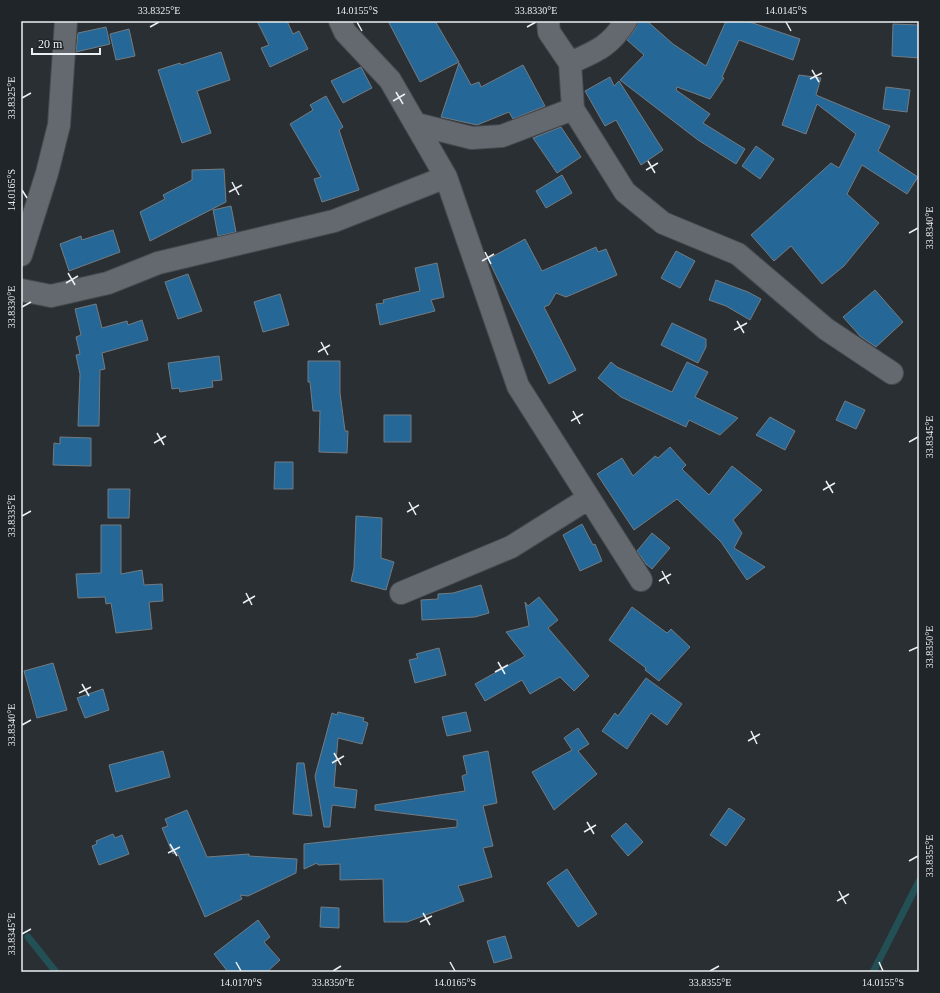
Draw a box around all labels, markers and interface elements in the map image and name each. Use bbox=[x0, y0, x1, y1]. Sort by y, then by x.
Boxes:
text: 33.8325°E bbox=[138, 5, 180, 16]
text: 14.0155°S bbox=[336, 5, 378, 16]
text: 33.8330°E bbox=[515, 5, 557, 16]
text: 14.0145°S bbox=[765, 5, 807, 16]
scale bar bbox=[32, 30, 100, 56]
text: 20 m bbox=[38, 37, 63, 51]
text: 33.8325°E bbox=[6, 77, 17, 119]
text: 14.0165°S bbox=[6, 169, 17, 211]
text: 33.8340°E bbox=[924, 207, 935, 249]
text: 33.8330°E bbox=[6, 286, 17, 328]
text: 33.8345°E bbox=[924, 416, 935, 458]
text: 33.8335°E bbox=[6, 495, 17, 537]
text: 33.8350°E bbox=[924, 626, 935, 668]
text: 33.8340°E bbox=[6, 704, 17, 746]
text: 33.8355°E bbox=[924, 835, 935, 877]
text: 33.8345°E bbox=[6, 913, 17, 955]
text: 14.0170°S bbox=[220, 977, 262, 988]
text: 33.8350°E bbox=[312, 977, 354, 988]
text: 14.0165°S bbox=[434, 977, 476, 988]
text: 33.8355°E bbox=[689, 977, 731, 988]
text: 14.0155°S bbox=[862, 977, 904, 988]

